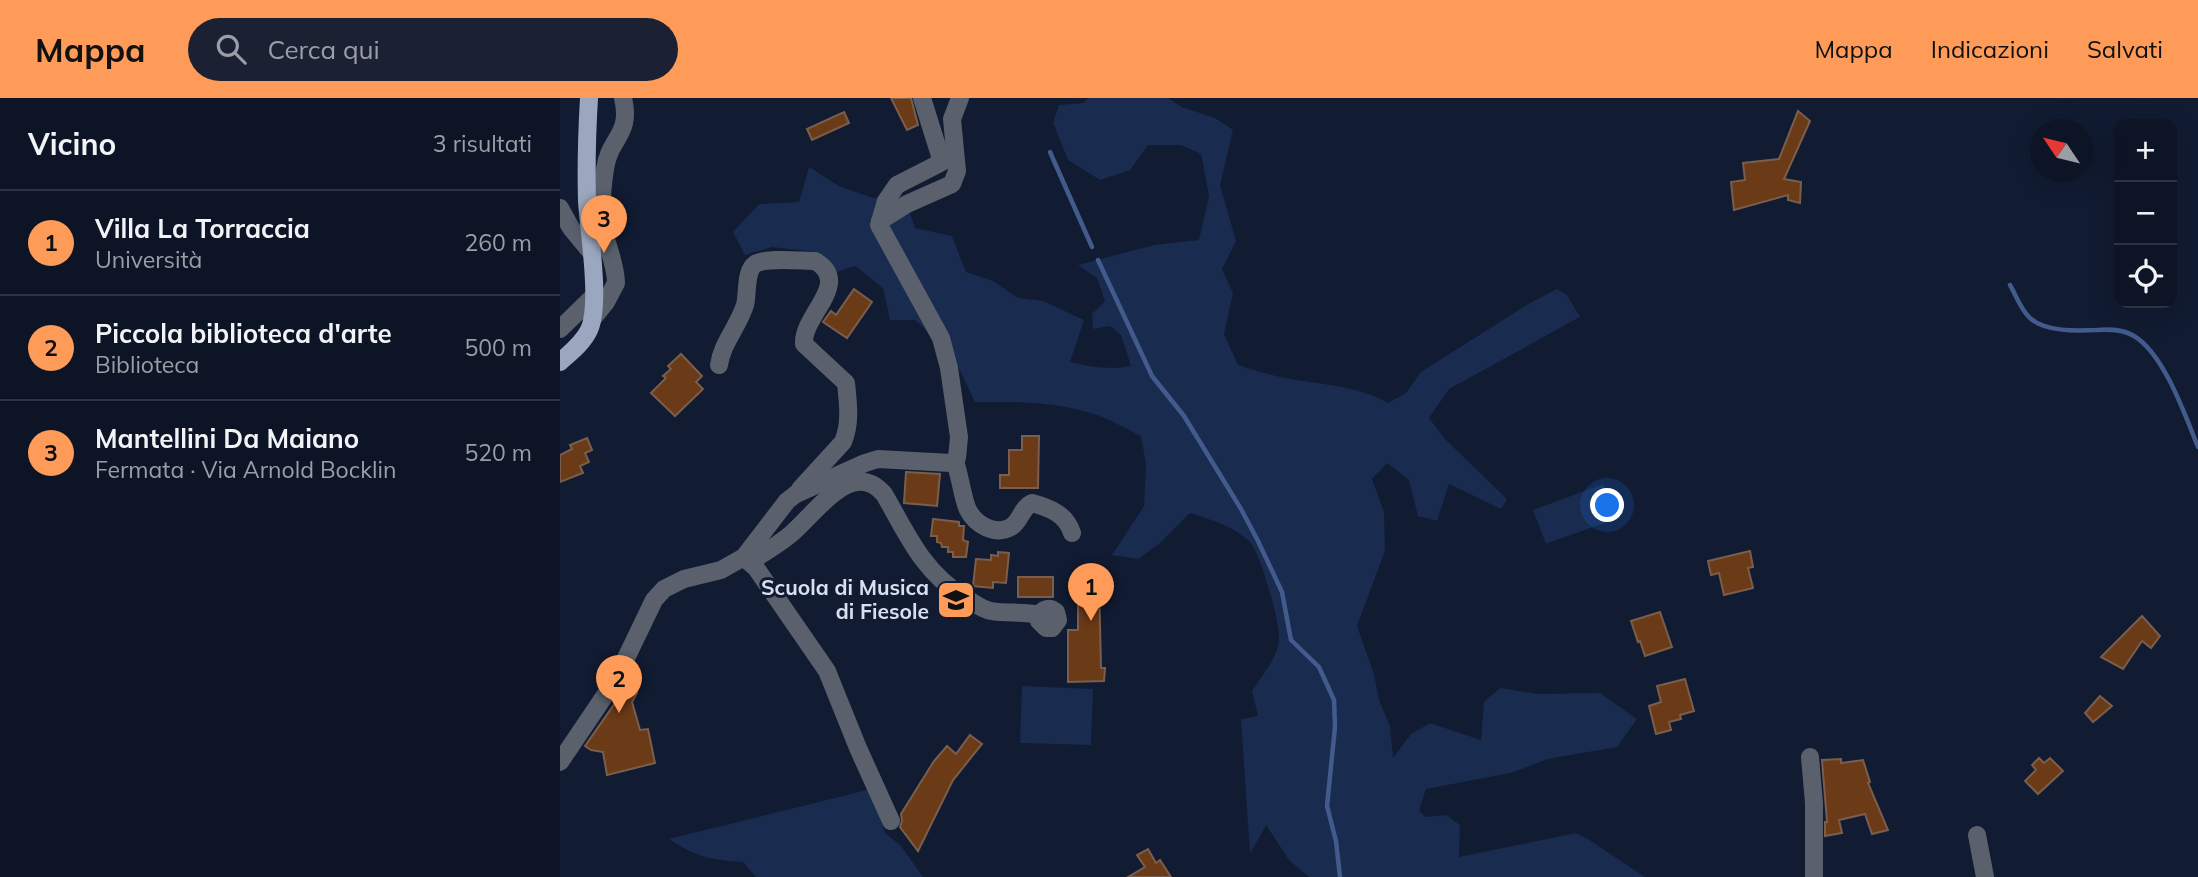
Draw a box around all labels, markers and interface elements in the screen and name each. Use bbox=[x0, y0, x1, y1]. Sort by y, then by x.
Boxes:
search box bbox=[188, 18, 678, 81]
text: Mappa bbox=[35, 29, 146, 70]
icon: search bbox=[212, 30, 250, 68]
text: Cerca qui bbox=[268, 33, 380, 66]
text: Mappa bbox=[1814, 34, 1893, 64]
text: Indicazioni bbox=[1931, 34, 2049, 64]
text: Salvati bbox=[2087, 34, 2163, 64]
north arrow bbox=[2030, 119, 2093, 182]
map controls bbox=[2114, 119, 2177, 308]
button: + bbox=[2114, 119, 2177, 182]
text: Vicino bbox=[28, 125, 116, 163]
text: 3 risultati bbox=[433, 129, 532, 158]
button: − bbox=[2114, 182, 2177, 245]
pin: 3 bbox=[581, 195, 627, 253]
text: Villa La Torraccia bbox=[95, 212, 310, 245]
text: 1 bbox=[44, 228, 58, 257]
text: 260 m bbox=[464, 228, 532, 257]
text: Università bbox=[95, 245, 202, 274]
button: locate bbox=[2114, 245, 2177, 308]
text: Piccola biblioteca d'arte bbox=[95, 317, 392, 350]
text: 2 bbox=[44, 333, 58, 362]
text: 500 m bbox=[464, 333, 532, 362]
text: Biblioteca bbox=[95, 350, 199, 379]
text: Mantellini Da Maiano bbox=[95, 422, 359, 455]
text: 3 bbox=[44, 438, 58, 467]
text: 520 m bbox=[464, 438, 532, 467]
text: Fermata · Via Arnold Bocklin bbox=[95, 455, 396, 484]
your location bbox=[1590, 488, 1624, 522]
pin: 1 bbox=[1068, 563, 1114, 621]
place label: Scuola di Musica di Fiesole bbox=[761, 574, 929, 624]
school or university icon: Scuola di Musica di Fiesole bbox=[935, 579, 977, 621]
pin: 2 bbox=[596, 655, 642, 713]

